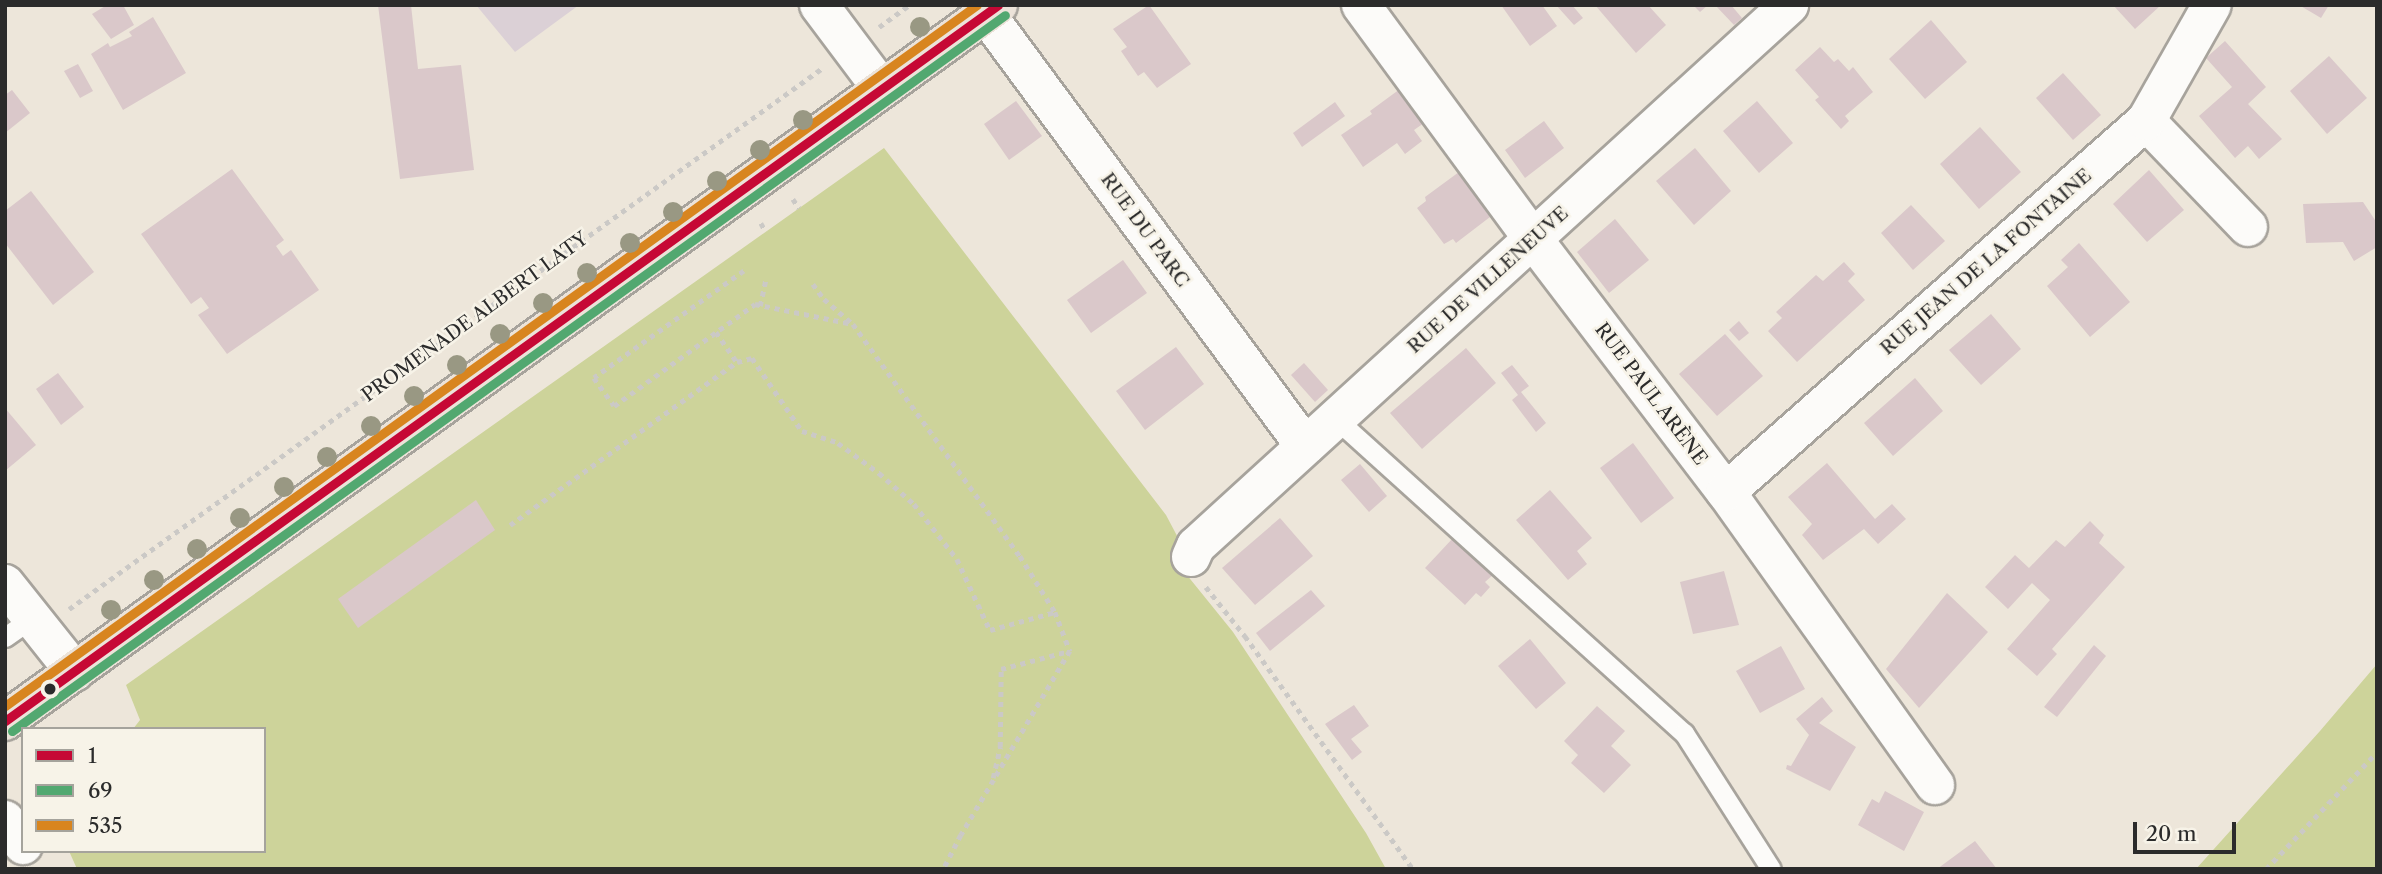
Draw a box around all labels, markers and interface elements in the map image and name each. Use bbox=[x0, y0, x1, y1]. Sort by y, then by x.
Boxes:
street label: RUE JEAN DE LA FONTAINE bbox=[1876, 164, 2096, 360]
street label: RUE DU PARC bbox=[1096, 169, 1194, 291]
street label: RUE DE VILLENEUVE bbox=[1403, 202, 1573, 358]
street label: PROMENADE ALBERT LATY bbox=[357, 227, 593, 407]
street label: RUE PAUL ARÈNE bbox=[1590, 318, 1712, 470]
unlabelled marker bbox=[43, 682, 57, 696]
legend bbox=[21, 727, 266, 853]
text: 1 bbox=[88, 743, 97, 768]
text: 69 bbox=[88, 778, 113, 803]
scale bar bbox=[2137, 808, 2240, 852]
text: 535 bbox=[88, 813, 122, 838]
text: 20 m bbox=[2146, 821, 2197, 846]

